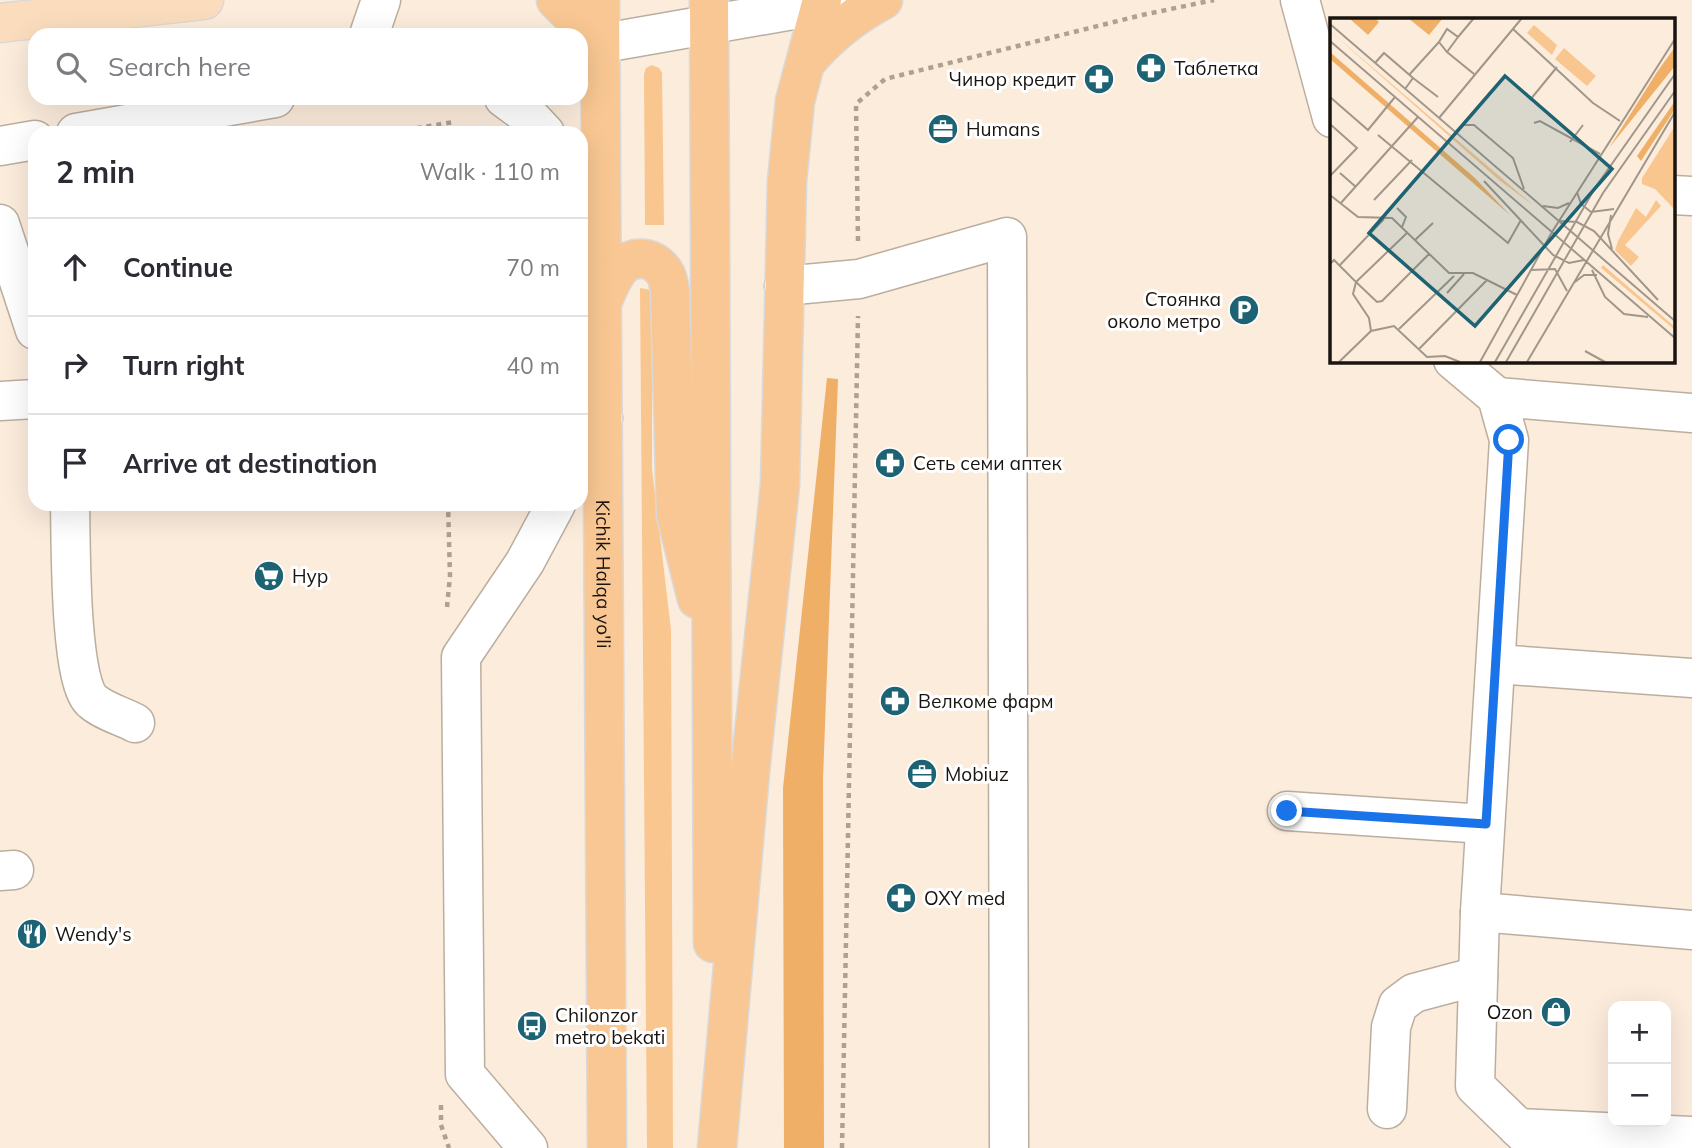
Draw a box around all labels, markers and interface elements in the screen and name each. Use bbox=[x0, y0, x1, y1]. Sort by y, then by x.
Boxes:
inset map bbox=[1330, 18, 1674, 362]
search box bbox=[28, 28, 588, 105]
icon: search bbox=[52, 48, 90, 86]
text: Search here bbox=[108, 50, 251, 83]
pharmacy icon: Таблетка bbox=[1134, 51, 1168, 85]
place label: Таблетка bbox=[1174, 56, 1259, 80]
pharmacy icon: Чинор кредит bbox=[1082, 62, 1116, 96]
place label: Чинор кредит bbox=[949, 67, 1076, 91]
office icon: Humans bbox=[926, 112, 960, 146]
place label: Humans bbox=[966, 117, 1040, 141]
text: 2 min bbox=[56, 153, 135, 191]
text: Walk · 110 m bbox=[420, 157, 560, 186]
icon: ahead bbox=[56, 248, 94, 286]
text: Continue bbox=[123, 251, 233, 284]
text: 70 m bbox=[506, 253, 560, 282]
place label: Стоянка около метро bbox=[1107, 287, 1221, 333]
parking icon: Стоянка около метро bbox=[1227, 293, 1261, 327]
icon: right bbox=[56, 346, 94, 384]
text: Turn right bbox=[123, 349, 244, 382]
text: 40 m bbox=[506, 351, 560, 380]
route start bbox=[1493, 424, 1524, 455]
icon: arrive bbox=[56, 444, 94, 482]
pharmacy icon: Сеть семи аптек bbox=[873, 446, 907, 480]
text: Arrive at destination bbox=[123, 447, 378, 480]
place label: Сеть семи аптек bbox=[913, 451, 1063, 475]
street label: Kichik Halqa yo'li bbox=[591, 500, 616, 648]
supermarket icon: Нур bbox=[252, 559, 286, 593]
place label: Нур bbox=[292, 564, 328, 588]
pharmacy icon: Велкоме фарм bbox=[878, 684, 912, 718]
place label: Велкоме фарм bbox=[918, 689, 1054, 713]
office icon: Mobiuz bbox=[905, 757, 939, 791]
place label: Mobiuz bbox=[945, 762, 1009, 786]
route end bbox=[1271, 795, 1302, 826]
pharmacy icon: OXY med bbox=[884, 881, 918, 915]
place label: OXY med bbox=[924, 886, 1005, 910]
restaurant icon: Wendy's bbox=[15, 917, 49, 951]
place label: Wendy's bbox=[55, 922, 132, 946]
shop icon: Ozon bbox=[1539, 995, 1573, 1029]
place label: Ozon bbox=[1487, 1000, 1533, 1024]
map controls bbox=[1608, 1001, 1671, 1127]
button: + bbox=[1608, 1001, 1671, 1064]
place label: Chilonzor metro bekati bbox=[555, 1003, 665, 1049]
bus stop icon: Chilonzor metro bekati bbox=[515, 1009, 549, 1043]
button: − bbox=[1608, 1064, 1671, 1127]

